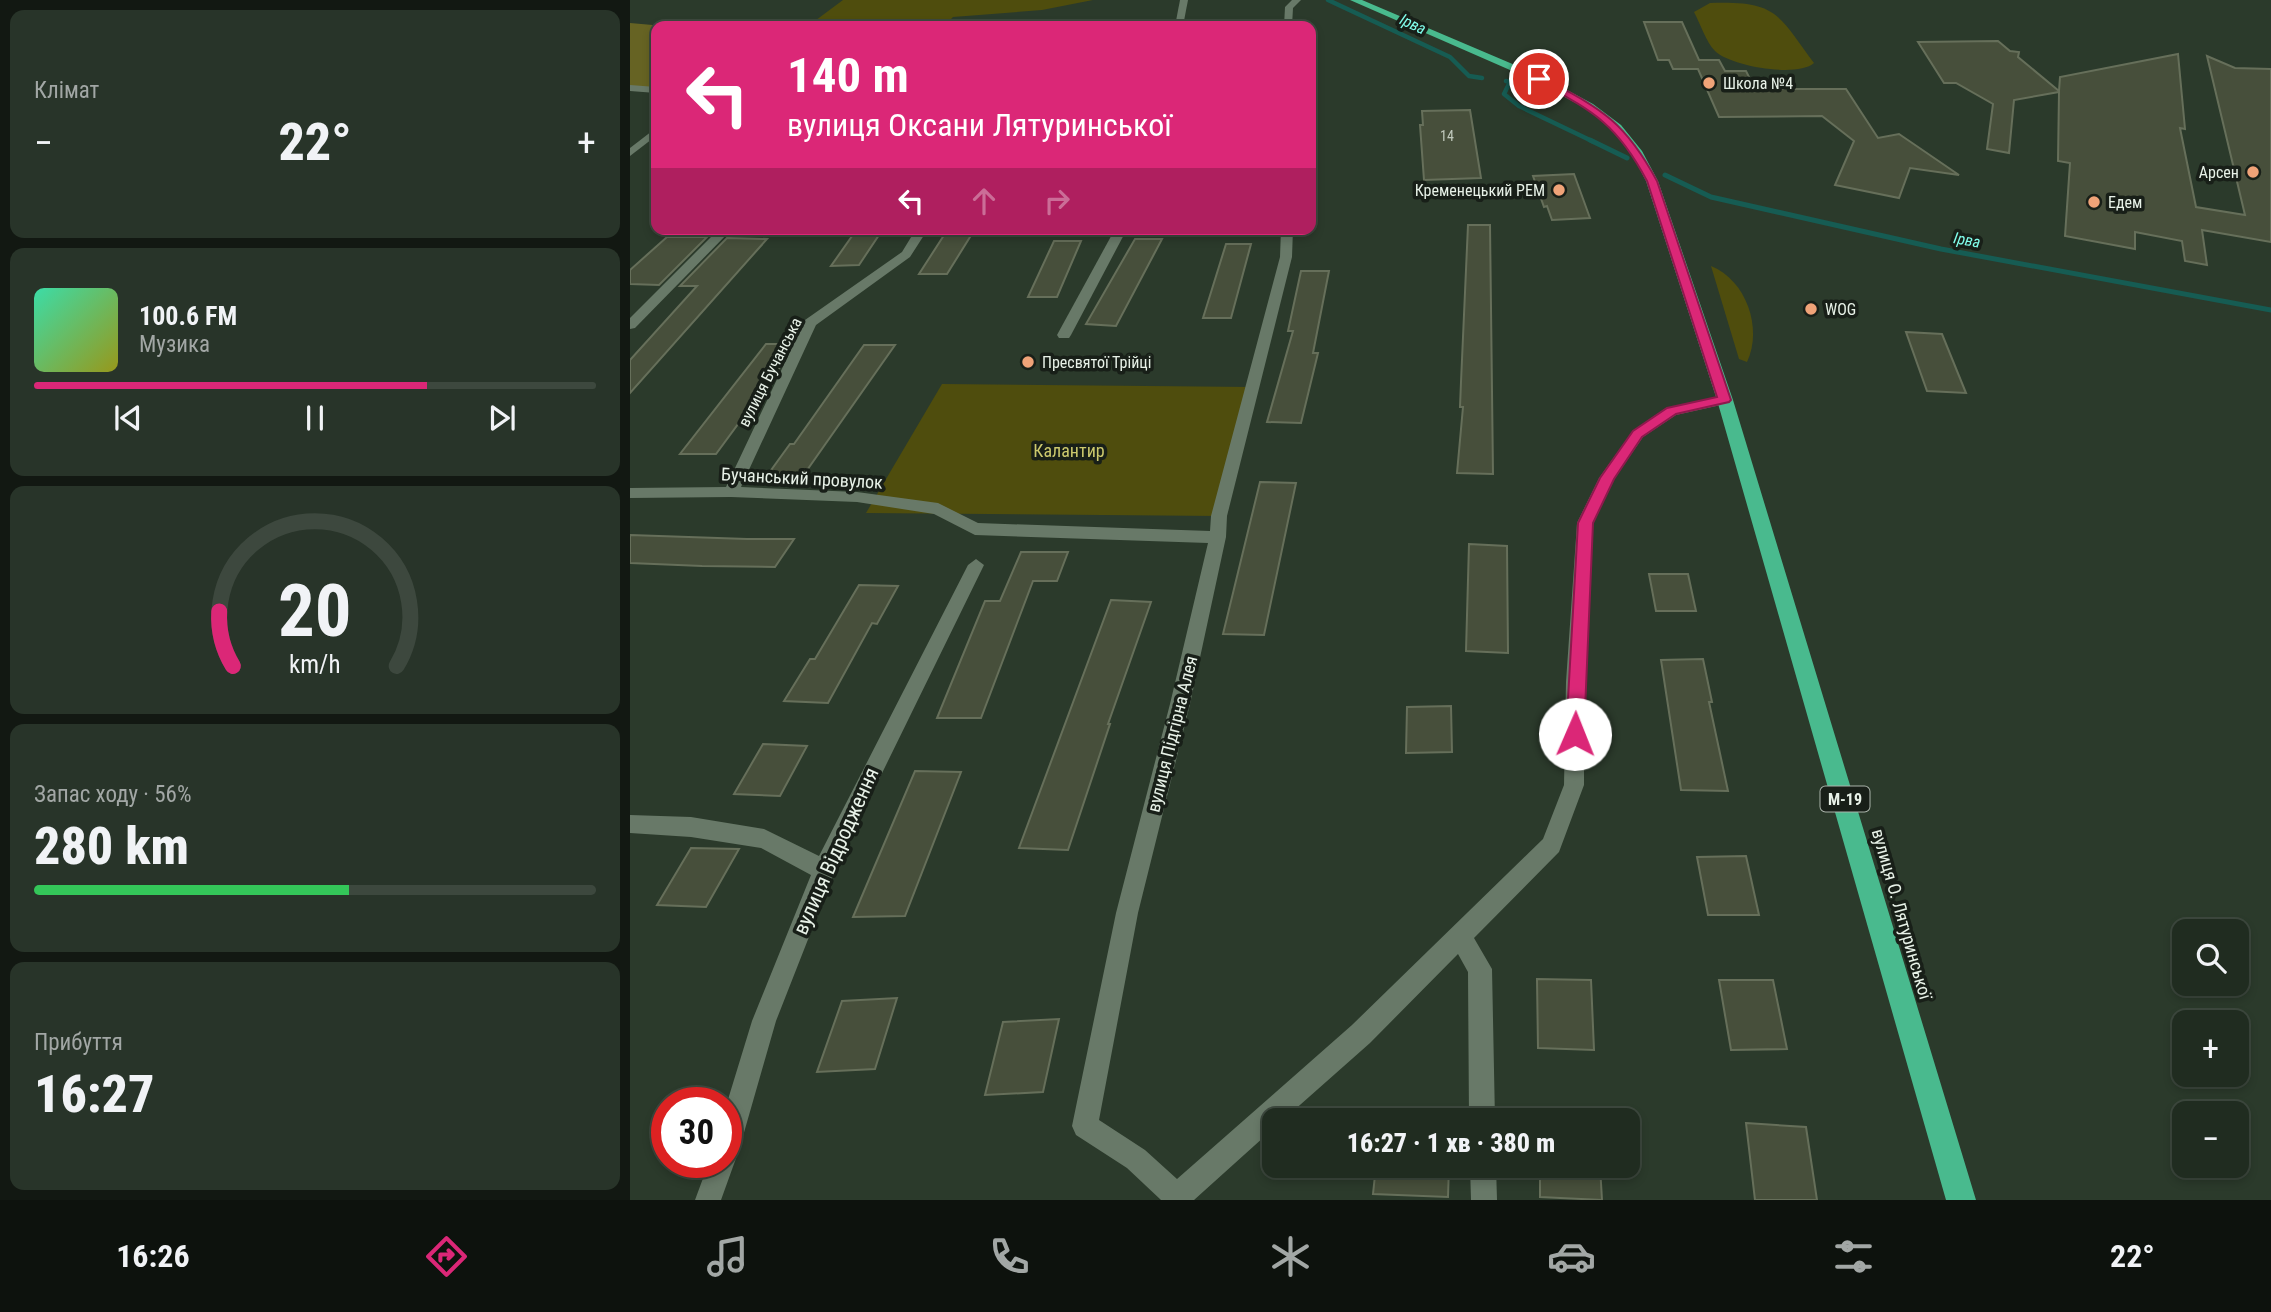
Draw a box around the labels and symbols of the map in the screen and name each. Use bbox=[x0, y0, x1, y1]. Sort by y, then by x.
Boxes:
water label: Ірва bbox=[1397, 10, 1429, 38]
pin bbox=[1509, 49, 1569, 109]
place label: Школа №4 bbox=[1723, 74, 1793, 93]
marker: Школа №4 bbox=[1701, 75, 1717, 91]
house number: 14 bbox=[1440, 128, 1454, 144]
place label: Арсен bbox=[2199, 163, 2239, 182]
marker: Арсен bbox=[2245, 164, 2261, 180]
place label: Кременецький РЕМ bbox=[1415, 181, 1545, 200]
marker: Кременецький РЕМ bbox=[1551, 182, 1567, 198]
place label: Едем bbox=[2108, 193, 2142, 212]
marker: Едем bbox=[2086, 194, 2102, 210]
water label: Ірва bbox=[1952, 228, 1982, 252]
place label: WOG bbox=[1825, 300, 1856, 319]
marker: WOG bbox=[1803, 301, 1819, 317]
street label: вулиця Бучанська bbox=[734, 314, 806, 430]
place label: Пресвятої Трійці bbox=[1042, 353, 1151, 372]
marker: Пресвятої Трійці bbox=[1020, 354, 1036, 370]
park label: Калантир bbox=[1033, 440, 1105, 461]
street label: Бучанський провулок bbox=[721, 463, 884, 493]
street label: вулиця Підгірна Алея bbox=[1142, 654, 1202, 814]
position arrow bbox=[1538, 697, 1612, 771]
street label: вулиця Відродження bbox=[788, 764, 884, 938]
road number: М-19 bbox=[1820, 786, 1870, 812]
street label: вулиця О. Лятуринської bbox=[1868, 826, 1937, 1002]
speed limit sign: 30 bbox=[651, 1087, 742, 1178]

